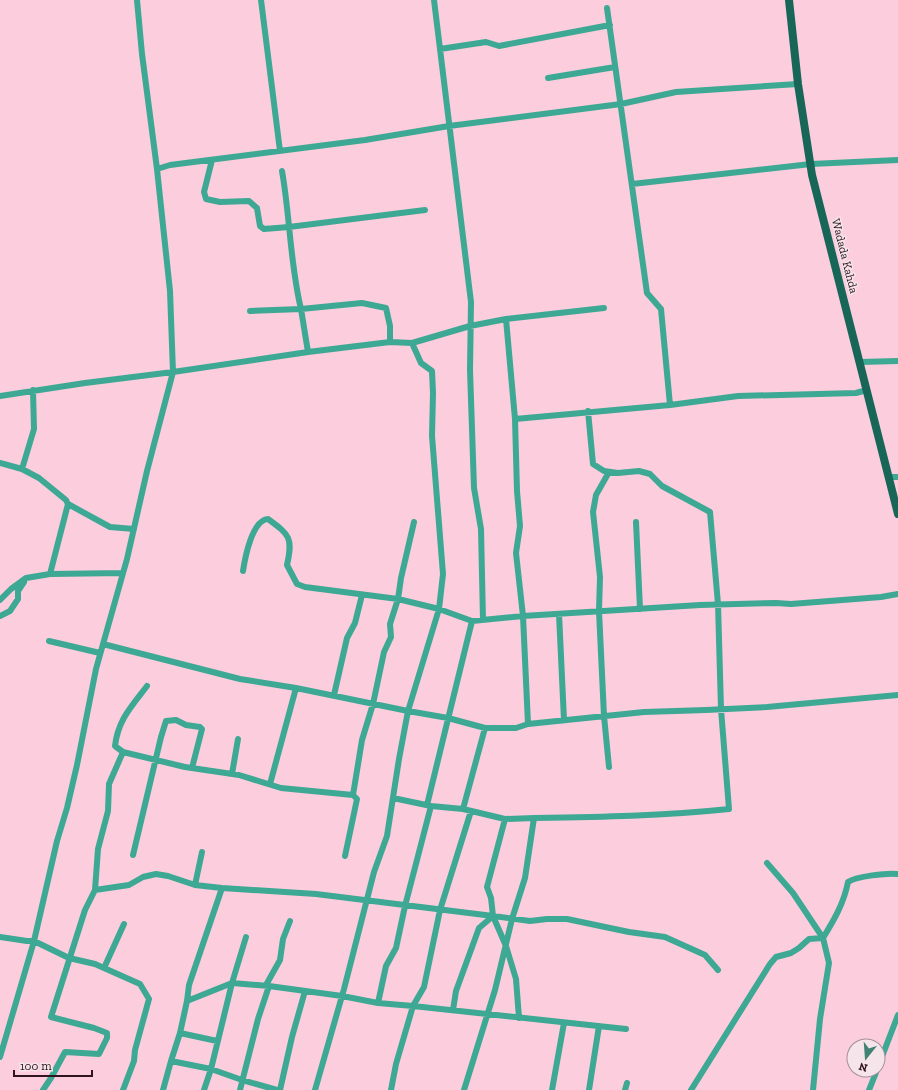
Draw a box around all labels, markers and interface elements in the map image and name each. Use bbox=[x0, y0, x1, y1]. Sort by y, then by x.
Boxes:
street label: Wadada Kahda bbox=[829, 217, 861, 295]
north arrow bbox=[846, 1038, 886, 1078]
scale bar bbox=[14, 1052, 92, 1078]
text: 100 m bbox=[20, 1059, 52, 1073]
text: N bbox=[857, 1059, 869, 1075]

